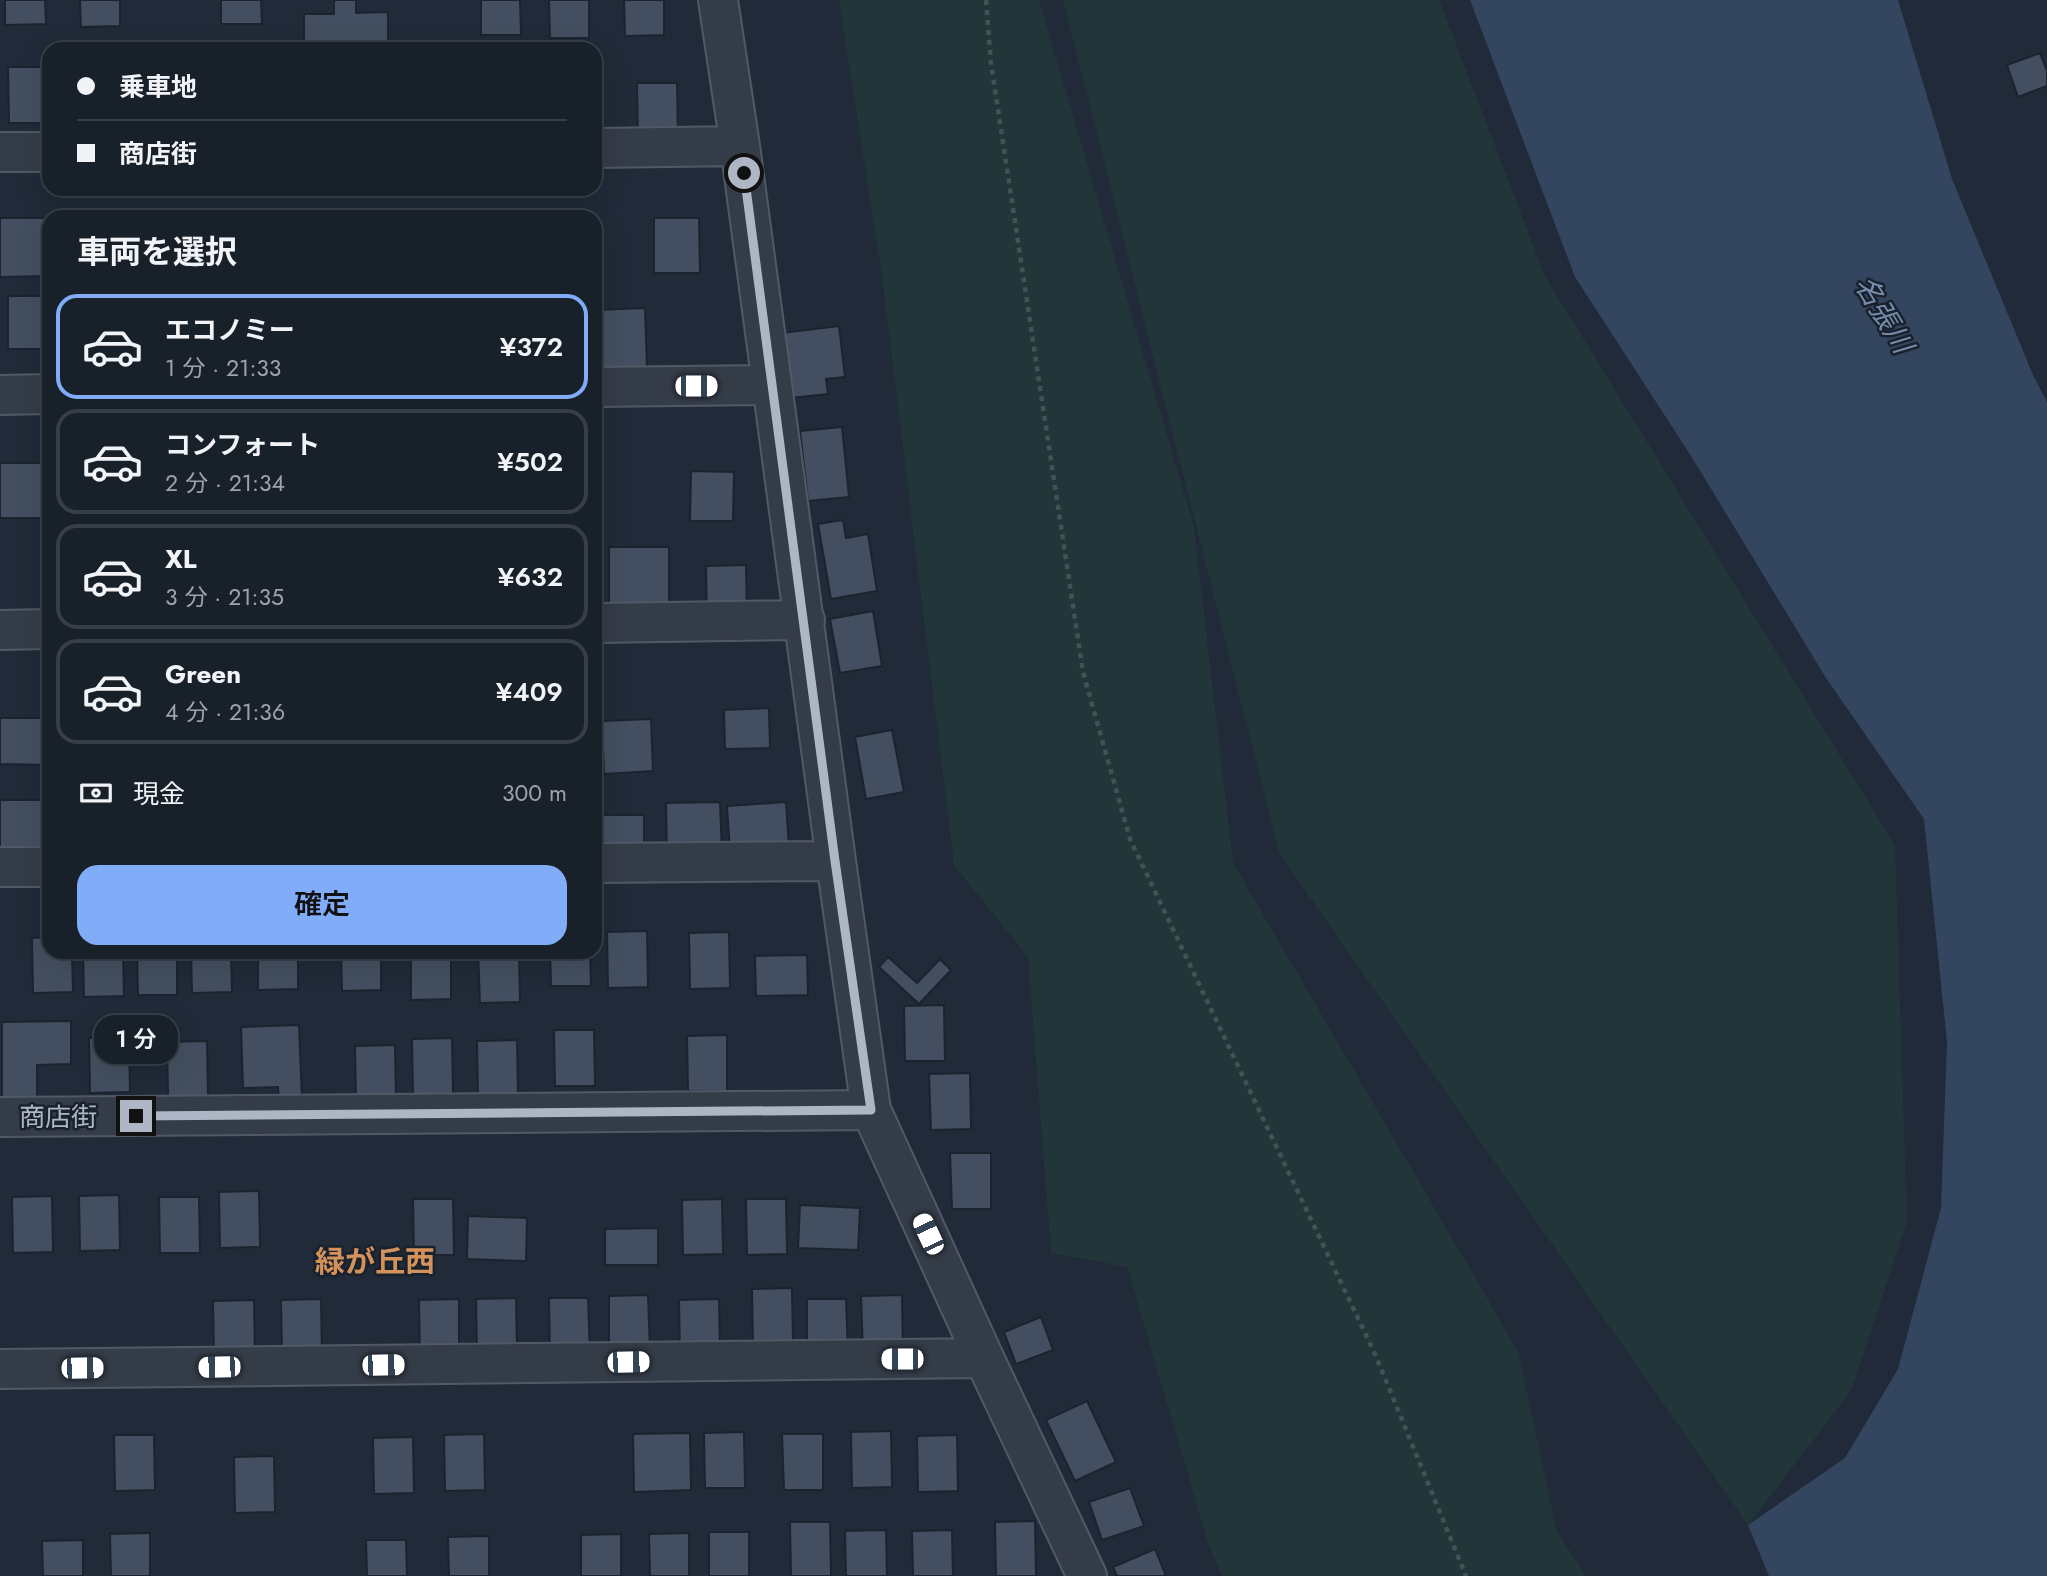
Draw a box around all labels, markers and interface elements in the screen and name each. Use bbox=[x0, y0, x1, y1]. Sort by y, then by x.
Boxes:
text: 乗車地 bbox=[119, 68, 197, 106]
text: 商店街 bbox=[119, 135, 197, 173]
route start bbox=[728, 157, 760, 189]
text: 車両を選択 bbox=[77, 229, 237, 275]
water label: 名張川 bbox=[1844, 268, 1924, 363]
text: エコノミー bbox=[165, 311, 295, 349]
icon: car bbox=[81, 315, 144, 378]
text: ¥372 bbox=[500, 328, 563, 366]
text: 1 分 · 21:33 bbox=[165, 351, 281, 385]
car bbox=[676, 376, 718, 397]
text: コンフォート bbox=[165, 426, 320, 464]
icon: car bbox=[81, 430, 144, 493]
text: ¥502 bbox=[497, 443, 563, 481]
text: 2 分 · 21:34 bbox=[165, 466, 285, 500]
text: XL bbox=[165, 540, 197, 578]
icon: car bbox=[81, 545, 144, 608]
text: ¥632 bbox=[498, 558, 563, 596]
text: 3 分 · 21:35 bbox=[165, 580, 284, 614]
text: Green bbox=[165, 655, 241, 693]
icon: car bbox=[81, 660, 144, 723]
text: ¥409 bbox=[496, 673, 563, 711]
text: 4 分 · 21:36 bbox=[165, 695, 285, 729]
icon: cash bbox=[77, 774, 115, 812]
text: 現金 bbox=[133, 775, 185, 813]
text: 300 m bbox=[502, 776, 567, 810]
button: 確定 bbox=[77, 865, 567, 945]
callout: 1 分 bbox=[94, 1014, 178, 1064]
text: 1 分 bbox=[115, 1022, 157, 1056]
street label: 商店街 bbox=[19, 1098, 97, 1136]
route end bbox=[120, 1100, 152, 1132]
car bbox=[910, 1211, 947, 1257]
district label: 緑が丘西 bbox=[315, 1240, 435, 1283]
car bbox=[882, 1349, 924, 1370]
car bbox=[607, 1351, 650, 1373]
car bbox=[362, 1354, 405, 1376]
car bbox=[198, 1356, 241, 1378]
car bbox=[61, 1357, 104, 1379]

